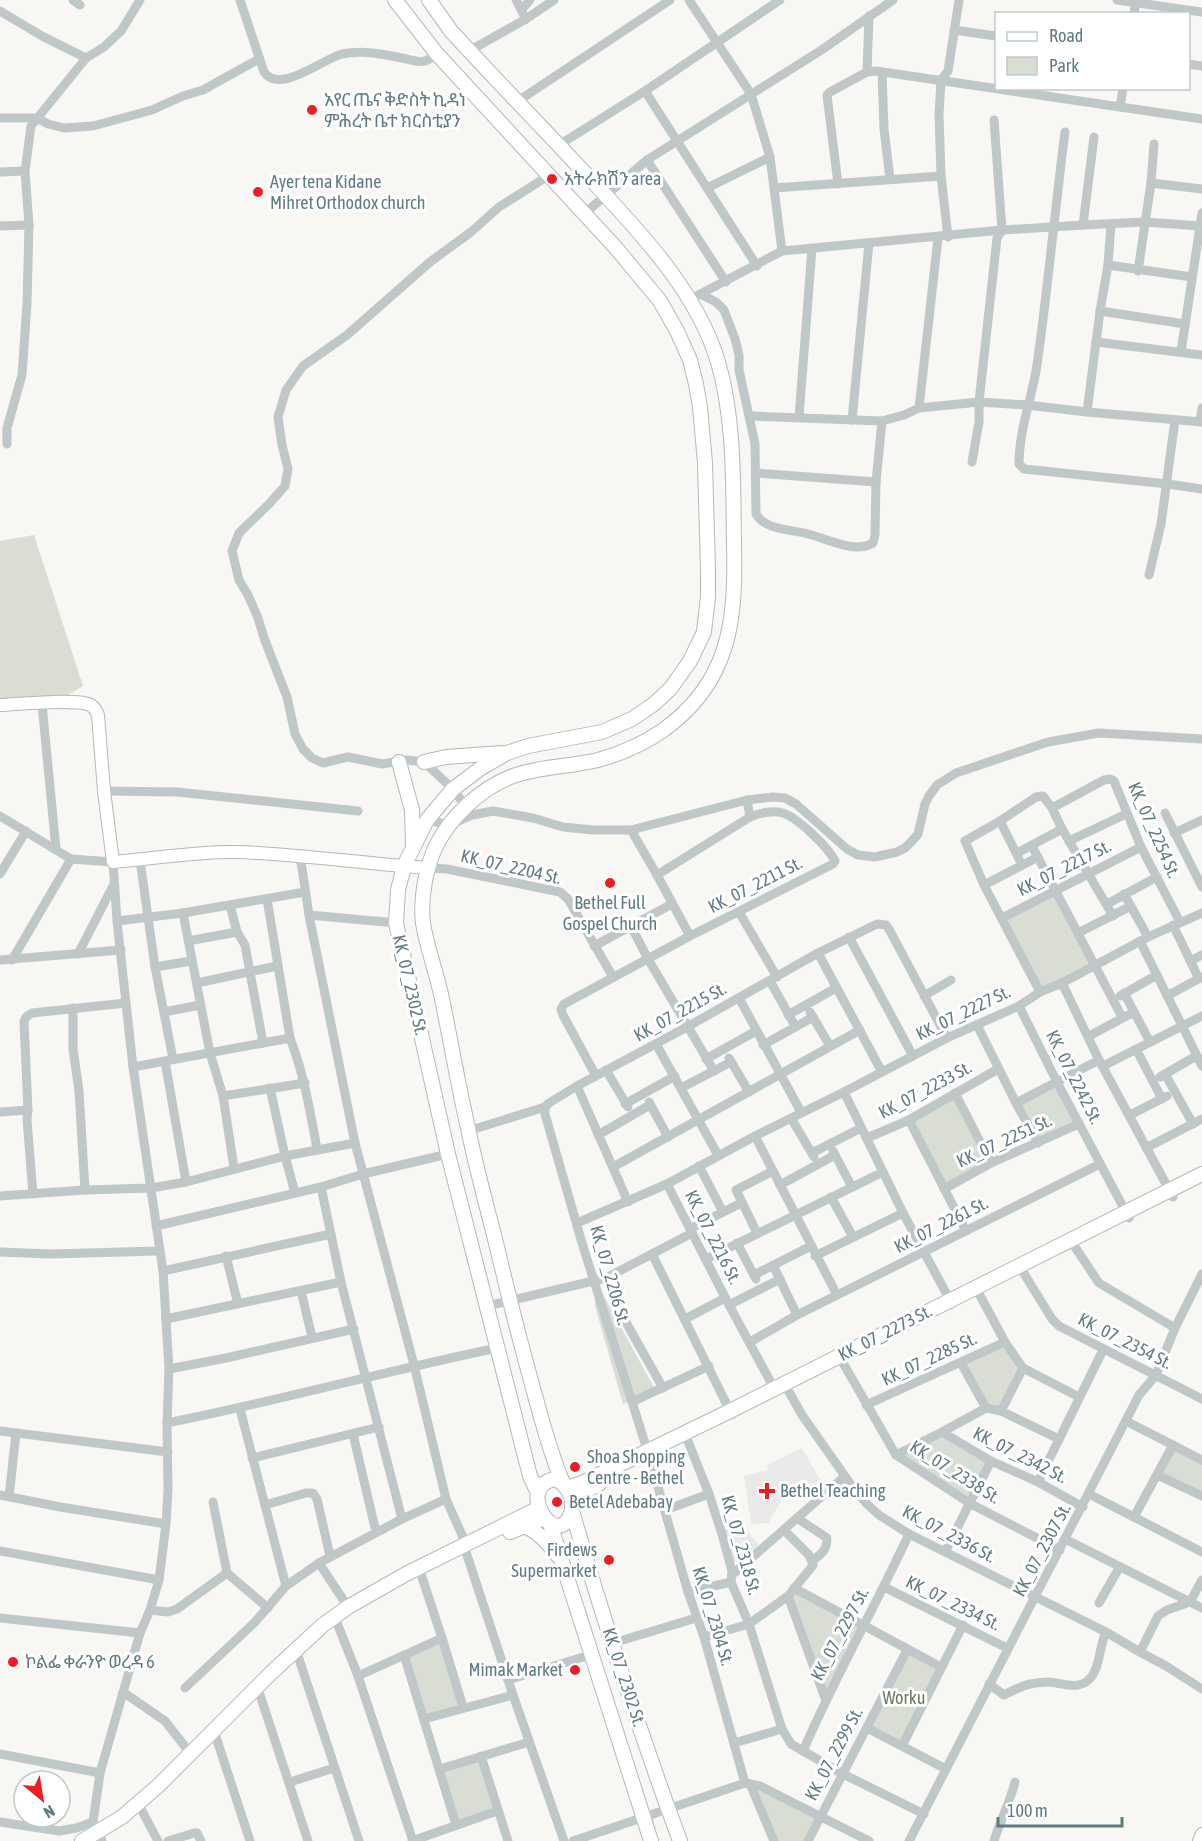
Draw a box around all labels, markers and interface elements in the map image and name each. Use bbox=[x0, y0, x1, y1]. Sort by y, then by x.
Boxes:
legend bbox=[995, 12, 1190, 90]
text: Road bbox=[1049, 25, 1083, 46]
text: Park bbox=[1049, 55, 1079, 76]
place label: አየር ጤና ቅድስት ኪዳነ ምሕረት ቤተ ክርስቲያን bbox=[324, 89, 466, 131]
marker: አየር ጤና ቅድስት ኪዳነ ምሕረት ቤተ ክርስቲያን bbox=[305, 103, 319, 117]
place label: አትራክሽን area bbox=[564, 168, 661, 189]
place label: Ayer tena Kidane Mihret Orthodox church bbox=[270, 171, 425, 213]
marker: አትራክሽን area bbox=[545, 172, 559, 186]
marker: Ayer tena Kidane Mihret Orthodox church bbox=[251, 185, 265, 199]
street label: KK_07_2254 St. bbox=[1124, 779, 1185, 881]
street label: KK_07_2217 St. bbox=[1013, 835, 1114, 900]
street label: KK_07_2204 St. bbox=[459, 845, 563, 888]
street label: KK_07_2211 St. bbox=[704, 852, 805, 917]
marker: Bethel Full Gospel Church bbox=[603, 876, 617, 890]
place label: Bethel Full Gospel Church bbox=[563, 892, 657, 934]
street label: KK_07_2302 St. bbox=[389, 933, 432, 1037]
street label: KK_07_2215 St. bbox=[630, 978, 730, 1046]
street label: KK_07_2227 St. bbox=[912, 981, 1013, 1044]
street label: KK_07_2242 St. bbox=[1042, 1026, 1107, 1127]
street label: KK_07_2233 St. bbox=[875, 1056, 975, 1123]
street label: KK_07_2251 St. bbox=[953, 1109, 1055, 1172]
street label: KK_07_2216 St. bbox=[681, 1186, 746, 1287]
street label: KK_07_2261 St. bbox=[890, 1192, 991, 1257]
street label: KK_07_2206 St. bbox=[586, 1223, 635, 1327]
street label: KK_07_2273 St. bbox=[834, 1300, 935, 1365]
street label: KK_07_2354 St. bbox=[1075, 1308, 1176, 1373]
street label: KK_07_2285 St. bbox=[878, 1327, 980, 1390]
street label: KK_07_2342 St. bbox=[970, 1422, 1071, 1487]
street label: KK_07_2338 St. bbox=[906, 1436, 1004, 1508]
place label: Shoa Shopping Centre - Bethel bbox=[587, 1446, 685, 1488]
marker: Shoa Shopping Centre - Bethel bbox=[568, 1460, 582, 1474]
place label: Bethel Teaching bbox=[780, 1480, 886, 1501]
marker: Bethel Teaching bbox=[758, 1482, 776, 1500]
place label: Betel Adebabay bbox=[569, 1491, 673, 1512]
street label: KK_07_2318 St. bbox=[717, 1493, 766, 1597]
marker: Betel Adebabay bbox=[550, 1495, 564, 1509]
street label: KK_07_2336 St. bbox=[899, 1500, 999, 1567]
street label: KK_07_2307 St. bbox=[1008, 1500, 1075, 1600]
place label: Firdews Supermarket bbox=[511, 1539, 597, 1581]
marker: Firdews Supermarket bbox=[602, 1553, 616, 1567]
street label: KK_07_2304 St. bbox=[688, 1564, 738, 1668]
street label: KK_07_2334 St. bbox=[903, 1571, 1004, 1634]
street label: KK_07_2297 St. bbox=[806, 1584, 873, 1684]
street label: KK_07_2302 St. bbox=[599, 1625, 650, 1729]
place label: ኮልፌ ቀራንዮ ወረዳ 6 bbox=[25, 1651, 155, 1672]
marker: ኮልፌ ቀራንዮ ወረዳ 6 bbox=[6, 1655, 20, 1669]
place label: Mimak Market bbox=[468, 1659, 563, 1680]
marker: Mimak Market bbox=[568, 1663, 582, 1677]
park label: Worku bbox=[883, 1687, 925, 1708]
street label: KK_07_2299 St. bbox=[800, 1704, 867, 1804]
north arrow bbox=[12, 1769, 72, 1829]
scale bar bbox=[998, 1790, 1122, 1828]
text: 100 m bbox=[1007, 1800, 1048, 1821]
text: N bbox=[41, 1802, 58, 1822]

